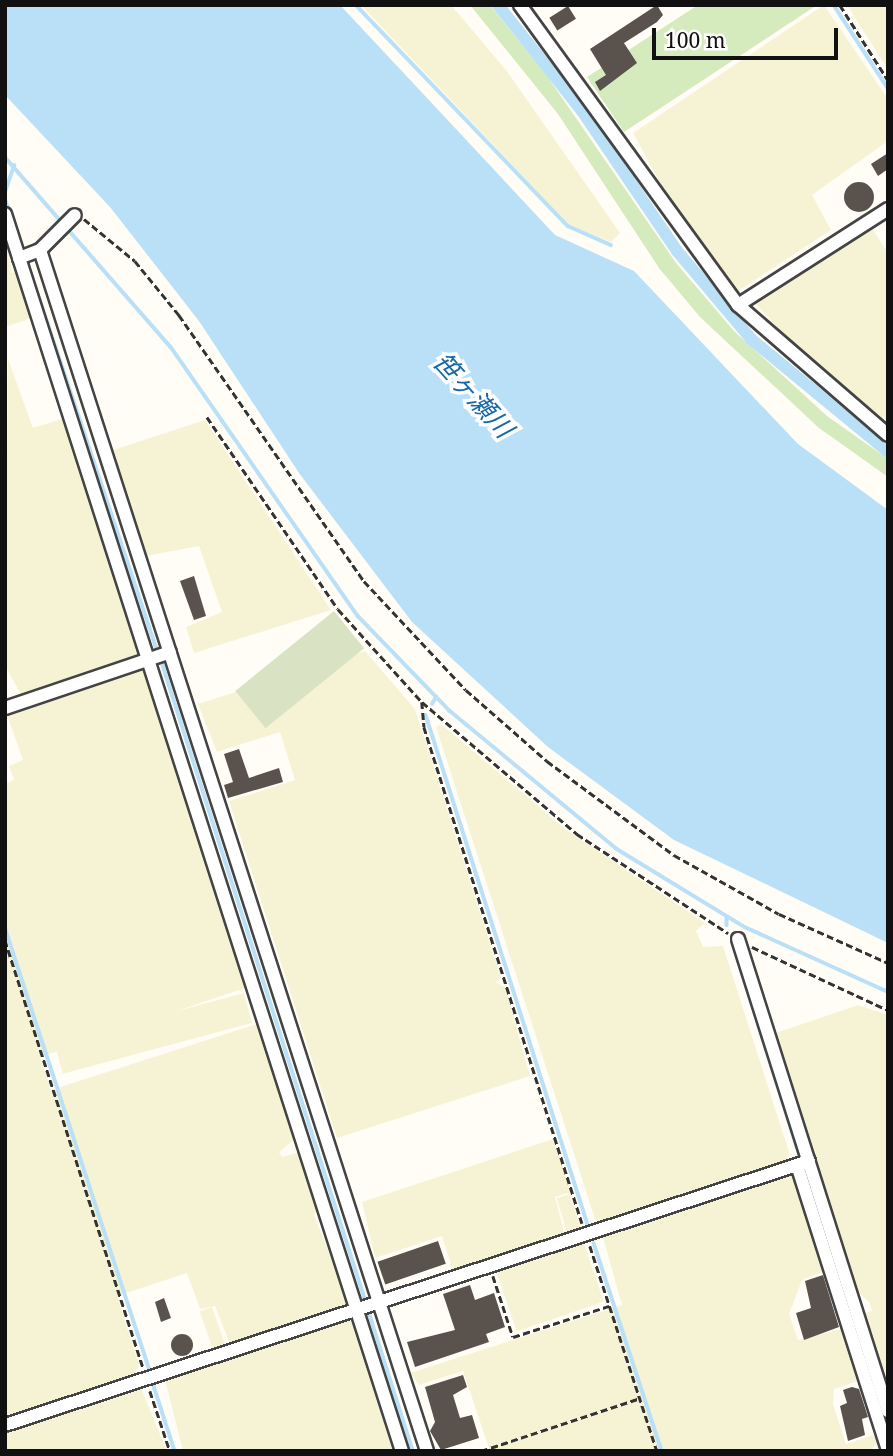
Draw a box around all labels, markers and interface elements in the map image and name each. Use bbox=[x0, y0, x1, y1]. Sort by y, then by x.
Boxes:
scale bar bbox=[655, 14, 840, 58]
text: 100 m bbox=[665, 26, 726, 54]
water label: 笹ヶ瀬川 bbox=[427, 346, 519, 444]

